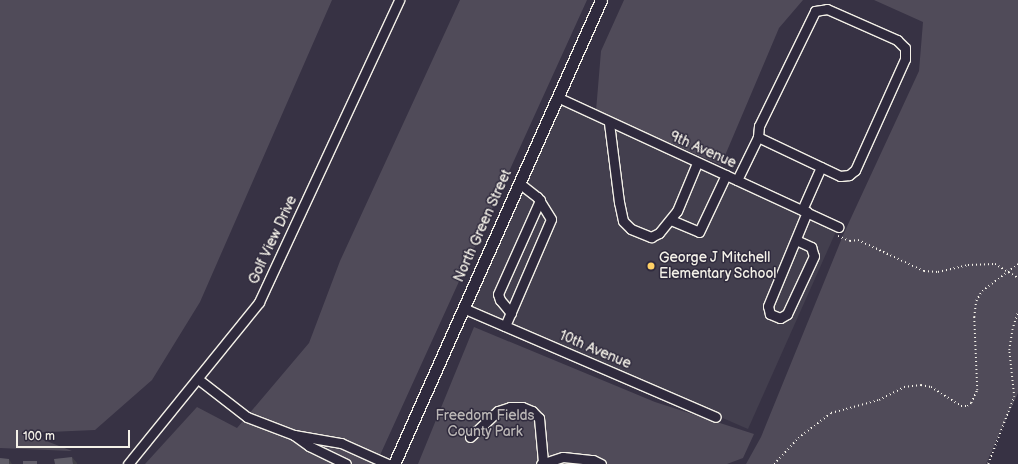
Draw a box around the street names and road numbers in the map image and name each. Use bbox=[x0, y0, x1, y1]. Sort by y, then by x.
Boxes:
street label: 9th Avenue bbox=[667, 128, 739, 172]
street label: North Green Street bbox=[451, 167, 515, 285]
street label: Golf View Drive bbox=[245, 193, 301, 287]
street label: 10th Avenue bbox=[557, 327, 633, 373]

